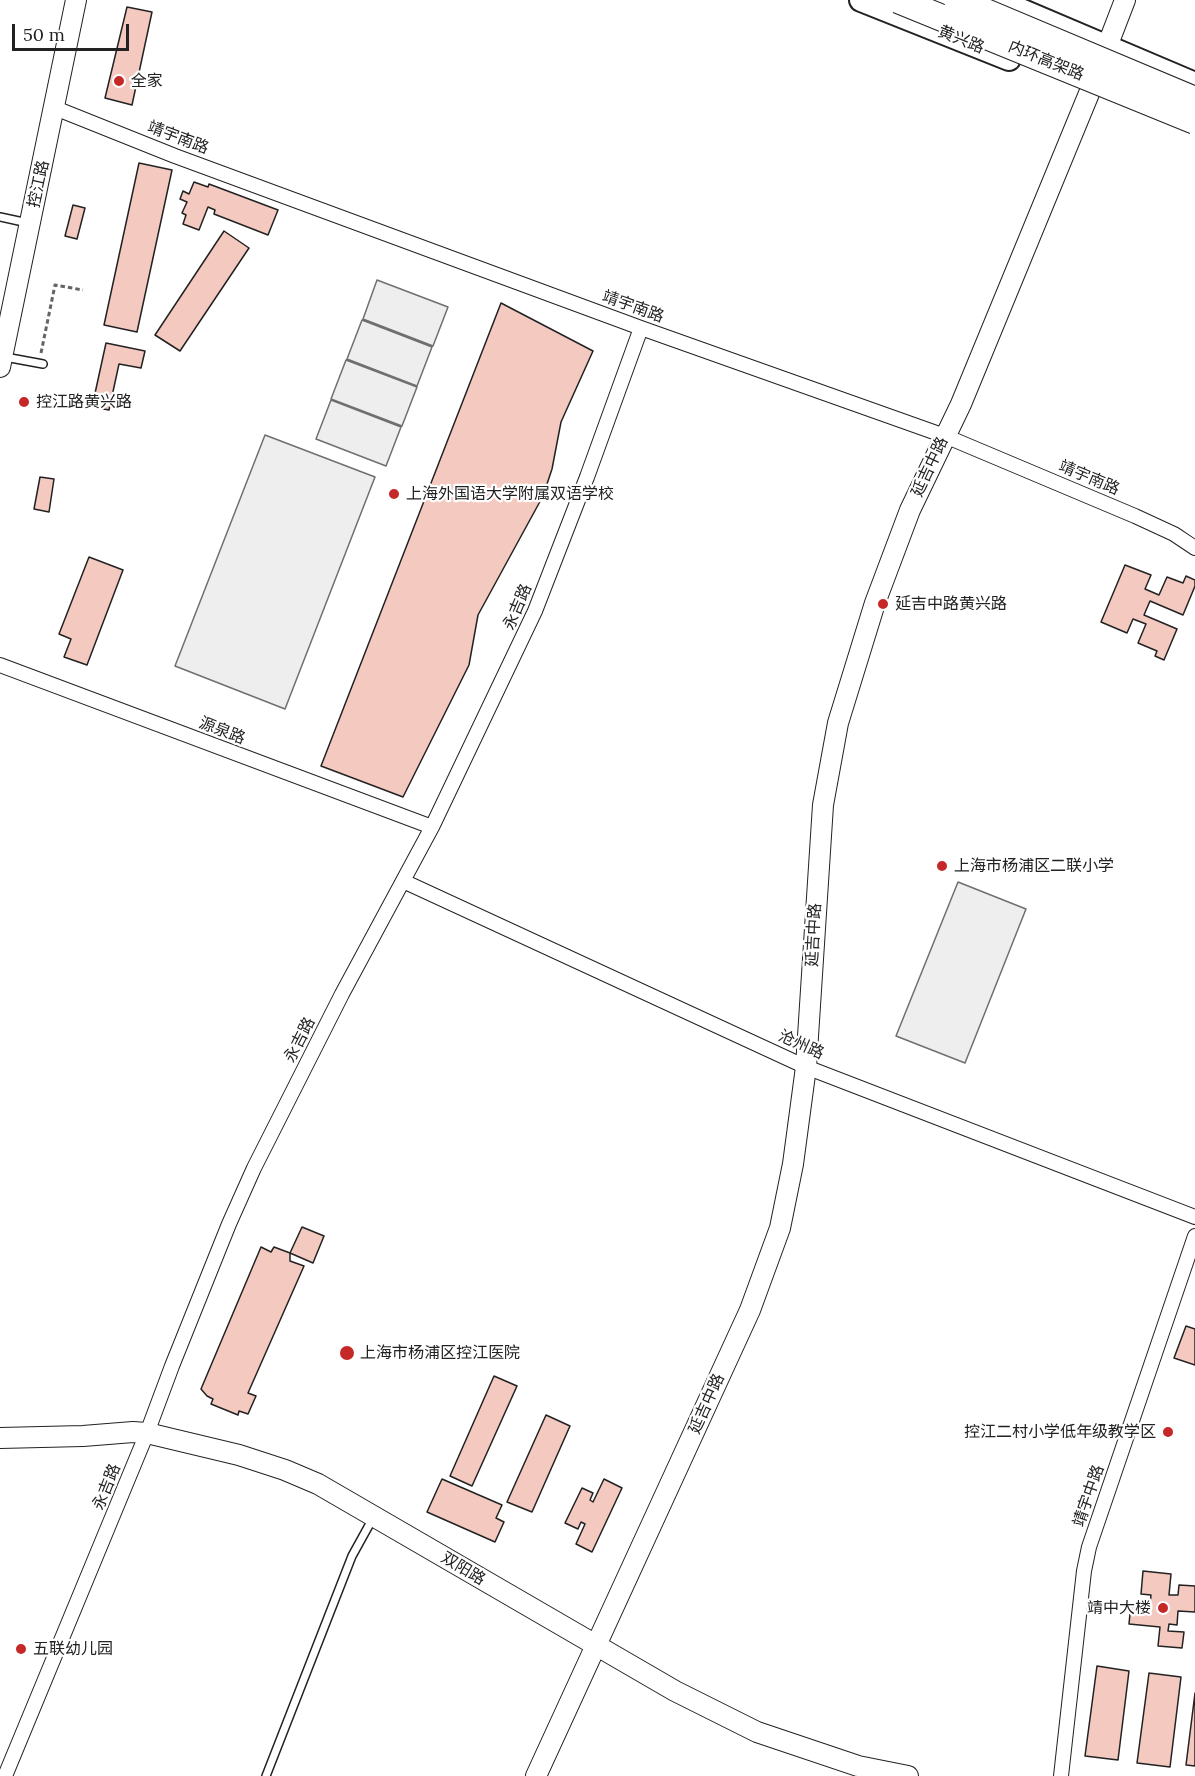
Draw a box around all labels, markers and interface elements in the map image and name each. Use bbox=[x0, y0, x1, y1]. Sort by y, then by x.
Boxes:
scale bar bbox=[15, 12, 132, 50]
street label: 黄兴路 bbox=[935, 22, 987, 58]
text: 50 m bbox=[23, 23, 65, 46]
street label: 内环高架路 bbox=[1005, 37, 1087, 85]
place label: 全家 bbox=[131, 71, 163, 91]
marker: 全家 bbox=[112, 74, 126, 88]
street label: 靖宇南路 bbox=[145, 118, 211, 158]
street label: 控江路 bbox=[25, 159, 53, 209]
street label: 靖宇南路 bbox=[600, 287, 666, 327]
place label: 控江路黄兴路 bbox=[36, 392, 132, 412]
marker: 控江路黄兴路 bbox=[17, 395, 31, 409]
street label: 延吉中路 bbox=[908, 434, 952, 500]
street label: 靖宇南路 bbox=[1056, 457, 1122, 499]
place label: 上海外国语大学附属双语学校 bbox=[406, 484, 614, 504]
marker: 上海外国语大学附属双语学校 bbox=[387, 487, 401, 501]
street label: 永吉路 bbox=[500, 581, 536, 633]
place label: 延吉中路黄兴路 bbox=[895, 594, 1007, 614]
marker: 延吉中路黄兴路 bbox=[876, 597, 890, 611]
street label: 源泉路 bbox=[196, 713, 248, 749]
place label: 上海市杨浦区二联小学 bbox=[954, 856, 1114, 876]
marker: 上海市杨浦区二联小学 bbox=[935, 859, 949, 873]
street label: 延吉中路 bbox=[803, 903, 825, 967]
street label: 永吉路 bbox=[281, 1014, 319, 1066]
street label: 沧州路 bbox=[775, 1026, 827, 1064]
place label: 上海市杨浦区控江医院 bbox=[360, 1343, 520, 1363]
marker: 上海市杨浦区控江医院 bbox=[338, 1344, 356, 1362]
street label: 延吉中路 bbox=[685, 1371, 729, 1437]
place label: 控江二村小学低年级教学区 bbox=[964, 1422, 1156, 1442]
marker: 控江二村小学低年级教学区 bbox=[1161, 1425, 1175, 1439]
street label: 永吉路 bbox=[89, 1461, 125, 1513]
street label: 靖宇中路 bbox=[1070, 1463, 1108, 1529]
street label: 双阳路 bbox=[437, 1548, 489, 1590]
place label: 靖中大楼 bbox=[1087, 1598, 1151, 1618]
marker: 靖中大楼 bbox=[1156, 1601, 1170, 1615]
place label: 五联幼儿园 bbox=[33, 1639, 113, 1659]
marker: 五联幼儿园 bbox=[14, 1642, 28, 1656]

